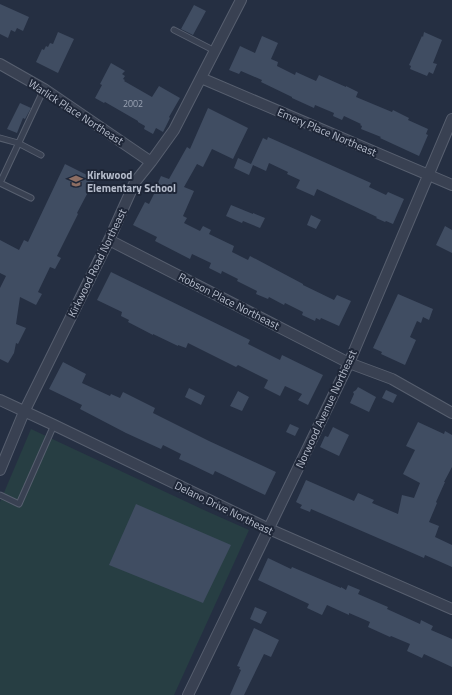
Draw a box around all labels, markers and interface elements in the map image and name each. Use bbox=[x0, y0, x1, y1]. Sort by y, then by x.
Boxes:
street label: Warlick Place Northeast bbox=[25, 75, 127, 149]
house number: 2002 bbox=[123, 97, 143, 110]
street label: Emery Place Northeast bbox=[275, 104, 379, 160]
place label: Kirkwood Elementary School bbox=[87, 167, 176, 196]
school or university icon: Kirkwood Elementary School bbox=[68, 173, 84, 189]
street label: Kirkwood Road Northeast bbox=[64, 206, 130, 320]
street label: Robson Place Northeast bbox=[176, 269, 282, 334]
street label: Norwood Avenue Northeast bbox=[292, 347, 361, 471]
street label: Delano Drive Northeast bbox=[172, 477, 276, 539]

